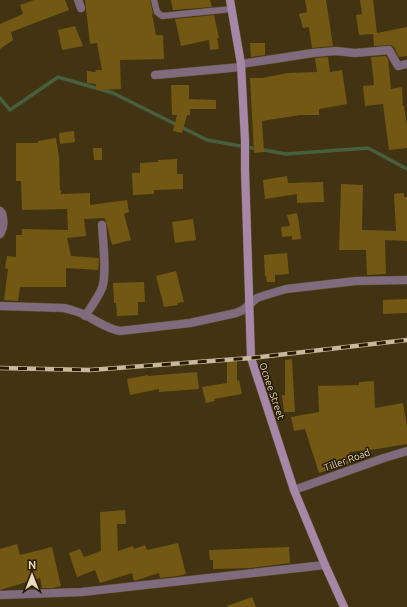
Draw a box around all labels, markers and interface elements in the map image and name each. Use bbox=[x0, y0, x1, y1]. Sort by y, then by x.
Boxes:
street label: Ocnee Street bbox=[257, 361, 287, 421]
street label: Tiller Road bbox=[323, 447, 372, 473]
north arrow bbox=[12, 555, 52, 595]
text: N bbox=[28, 559, 36, 571]

